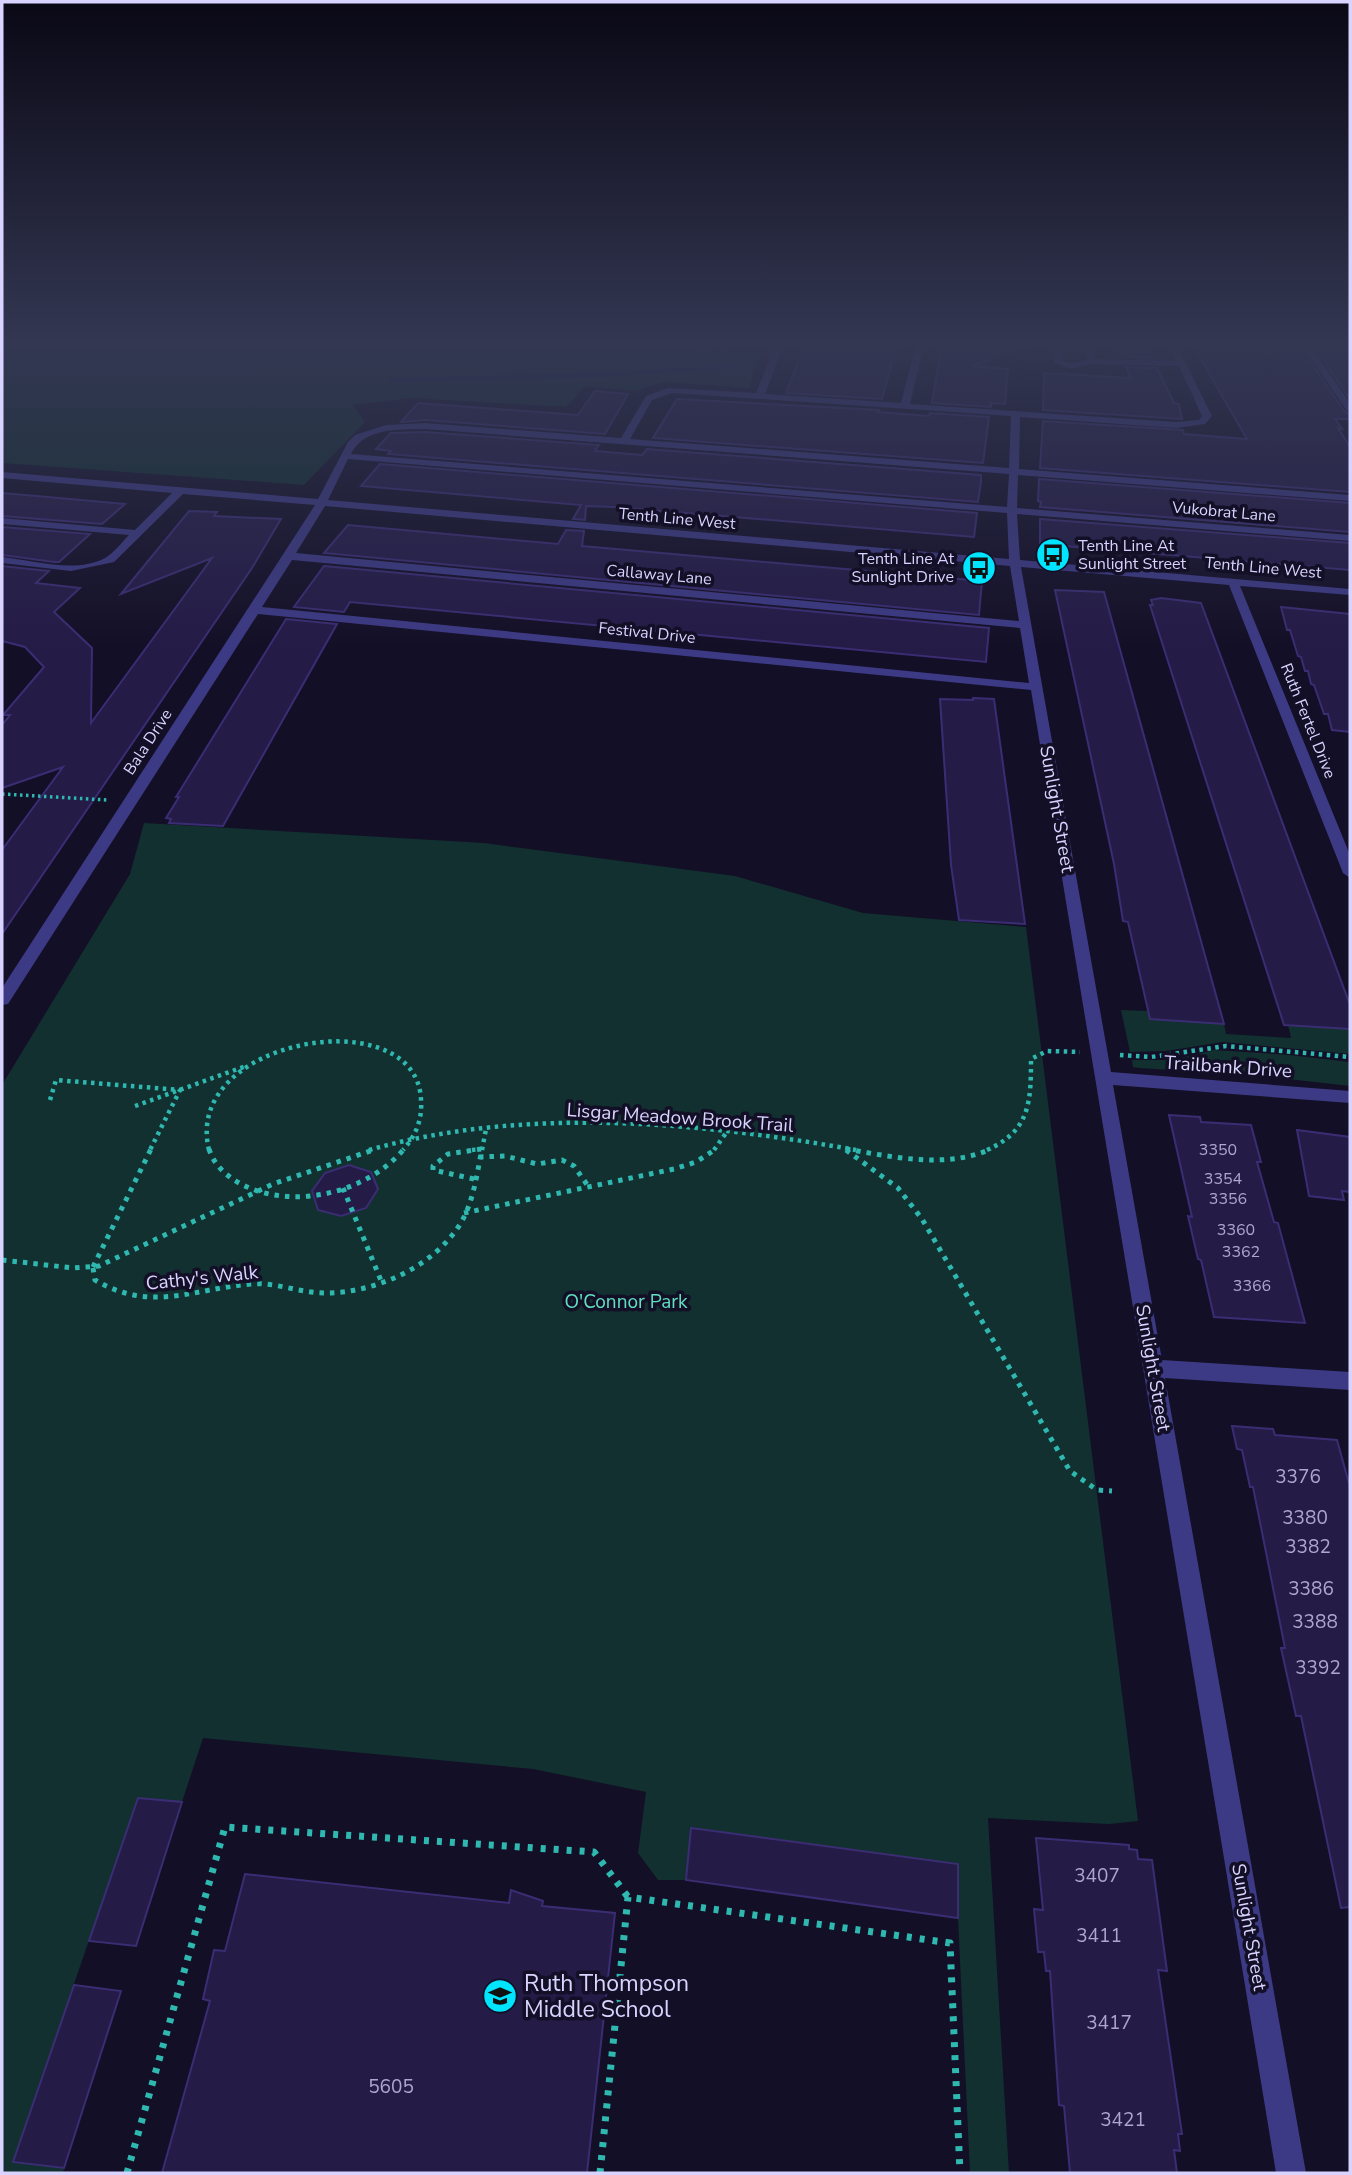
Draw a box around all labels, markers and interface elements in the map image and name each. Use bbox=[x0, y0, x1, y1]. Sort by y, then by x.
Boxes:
street label: Vukobrat Lane bbox=[1170, 496, 1277, 527]
street label: Tenth Line West bbox=[618, 503, 737, 535]
place label: Tenth Line At Sunlight Street bbox=[1078, 535, 1187, 575]
bus stop icon: Tenth Line At Sunlight Street bbox=[1034, 536, 1072, 574]
place label: Tenth Line At Sunlight Drive bbox=[852, 548, 954, 588]
bus stop icon: Tenth Line At Sunlight Drive bbox=[960, 549, 998, 587]
street label: Tenth Line West bbox=[1204, 552, 1323, 584]
street label: Callaway Lane bbox=[605, 559, 713, 591]
street label: Festival Drive bbox=[597, 617, 697, 649]
street label: Ruth Fertel Drive bbox=[1275, 660, 1341, 782]
street label: Bala Drive bbox=[118, 705, 178, 779]
street label: Sunlight Street bbox=[1033, 743, 1081, 875]
street label: Trailbank Drive bbox=[1163, 1050, 1293, 1084]
street label: Lisgar Meadow Brook Trail bbox=[566, 1097, 795, 1139]
house number: 3350 bbox=[1199, 1139, 1237, 1161]
house number: 3354 bbox=[1204, 1168, 1243, 1190]
house number: 3356 bbox=[1209, 1188, 1247, 1210]
house number: 3360 bbox=[1217, 1219, 1255, 1241]
house number: 3362 bbox=[1222, 1241, 1260, 1263]
street label: Cathy's Walk bbox=[144, 1259, 260, 1297]
house number: 3366 bbox=[1233, 1275, 1271, 1297]
park label: O'Connor Park bbox=[564, 1289, 688, 1315]
street label: Sunlight Street bbox=[1129, 1302, 1177, 1434]
house number: 3376 bbox=[1275, 1464, 1321, 1490]
house number: 3380 bbox=[1282, 1505, 1328, 1531]
house number: 3382 bbox=[1285, 1534, 1331, 1560]
house number: 3386 bbox=[1288, 1576, 1334, 1602]
house number: 3388 bbox=[1292, 1609, 1338, 1635]
house number: 3392 bbox=[1295, 1655, 1341, 1681]
street label: Sunlight Street bbox=[1225, 1861, 1273, 1993]
house number: 3407 bbox=[1074, 1863, 1120, 1889]
house number: 3411 bbox=[1076, 1923, 1122, 1949]
place label: Ruth Thompson Middle School bbox=[524, 1968, 689, 2025]
school or university icon: Ruth Thompson Middle School bbox=[481, 1977, 519, 2015]
house number: 3417 bbox=[1086, 2010, 1132, 2036]
house number: 5605 bbox=[368, 2074, 414, 2100]
house number: 3421 bbox=[1100, 2107, 1146, 2133]

